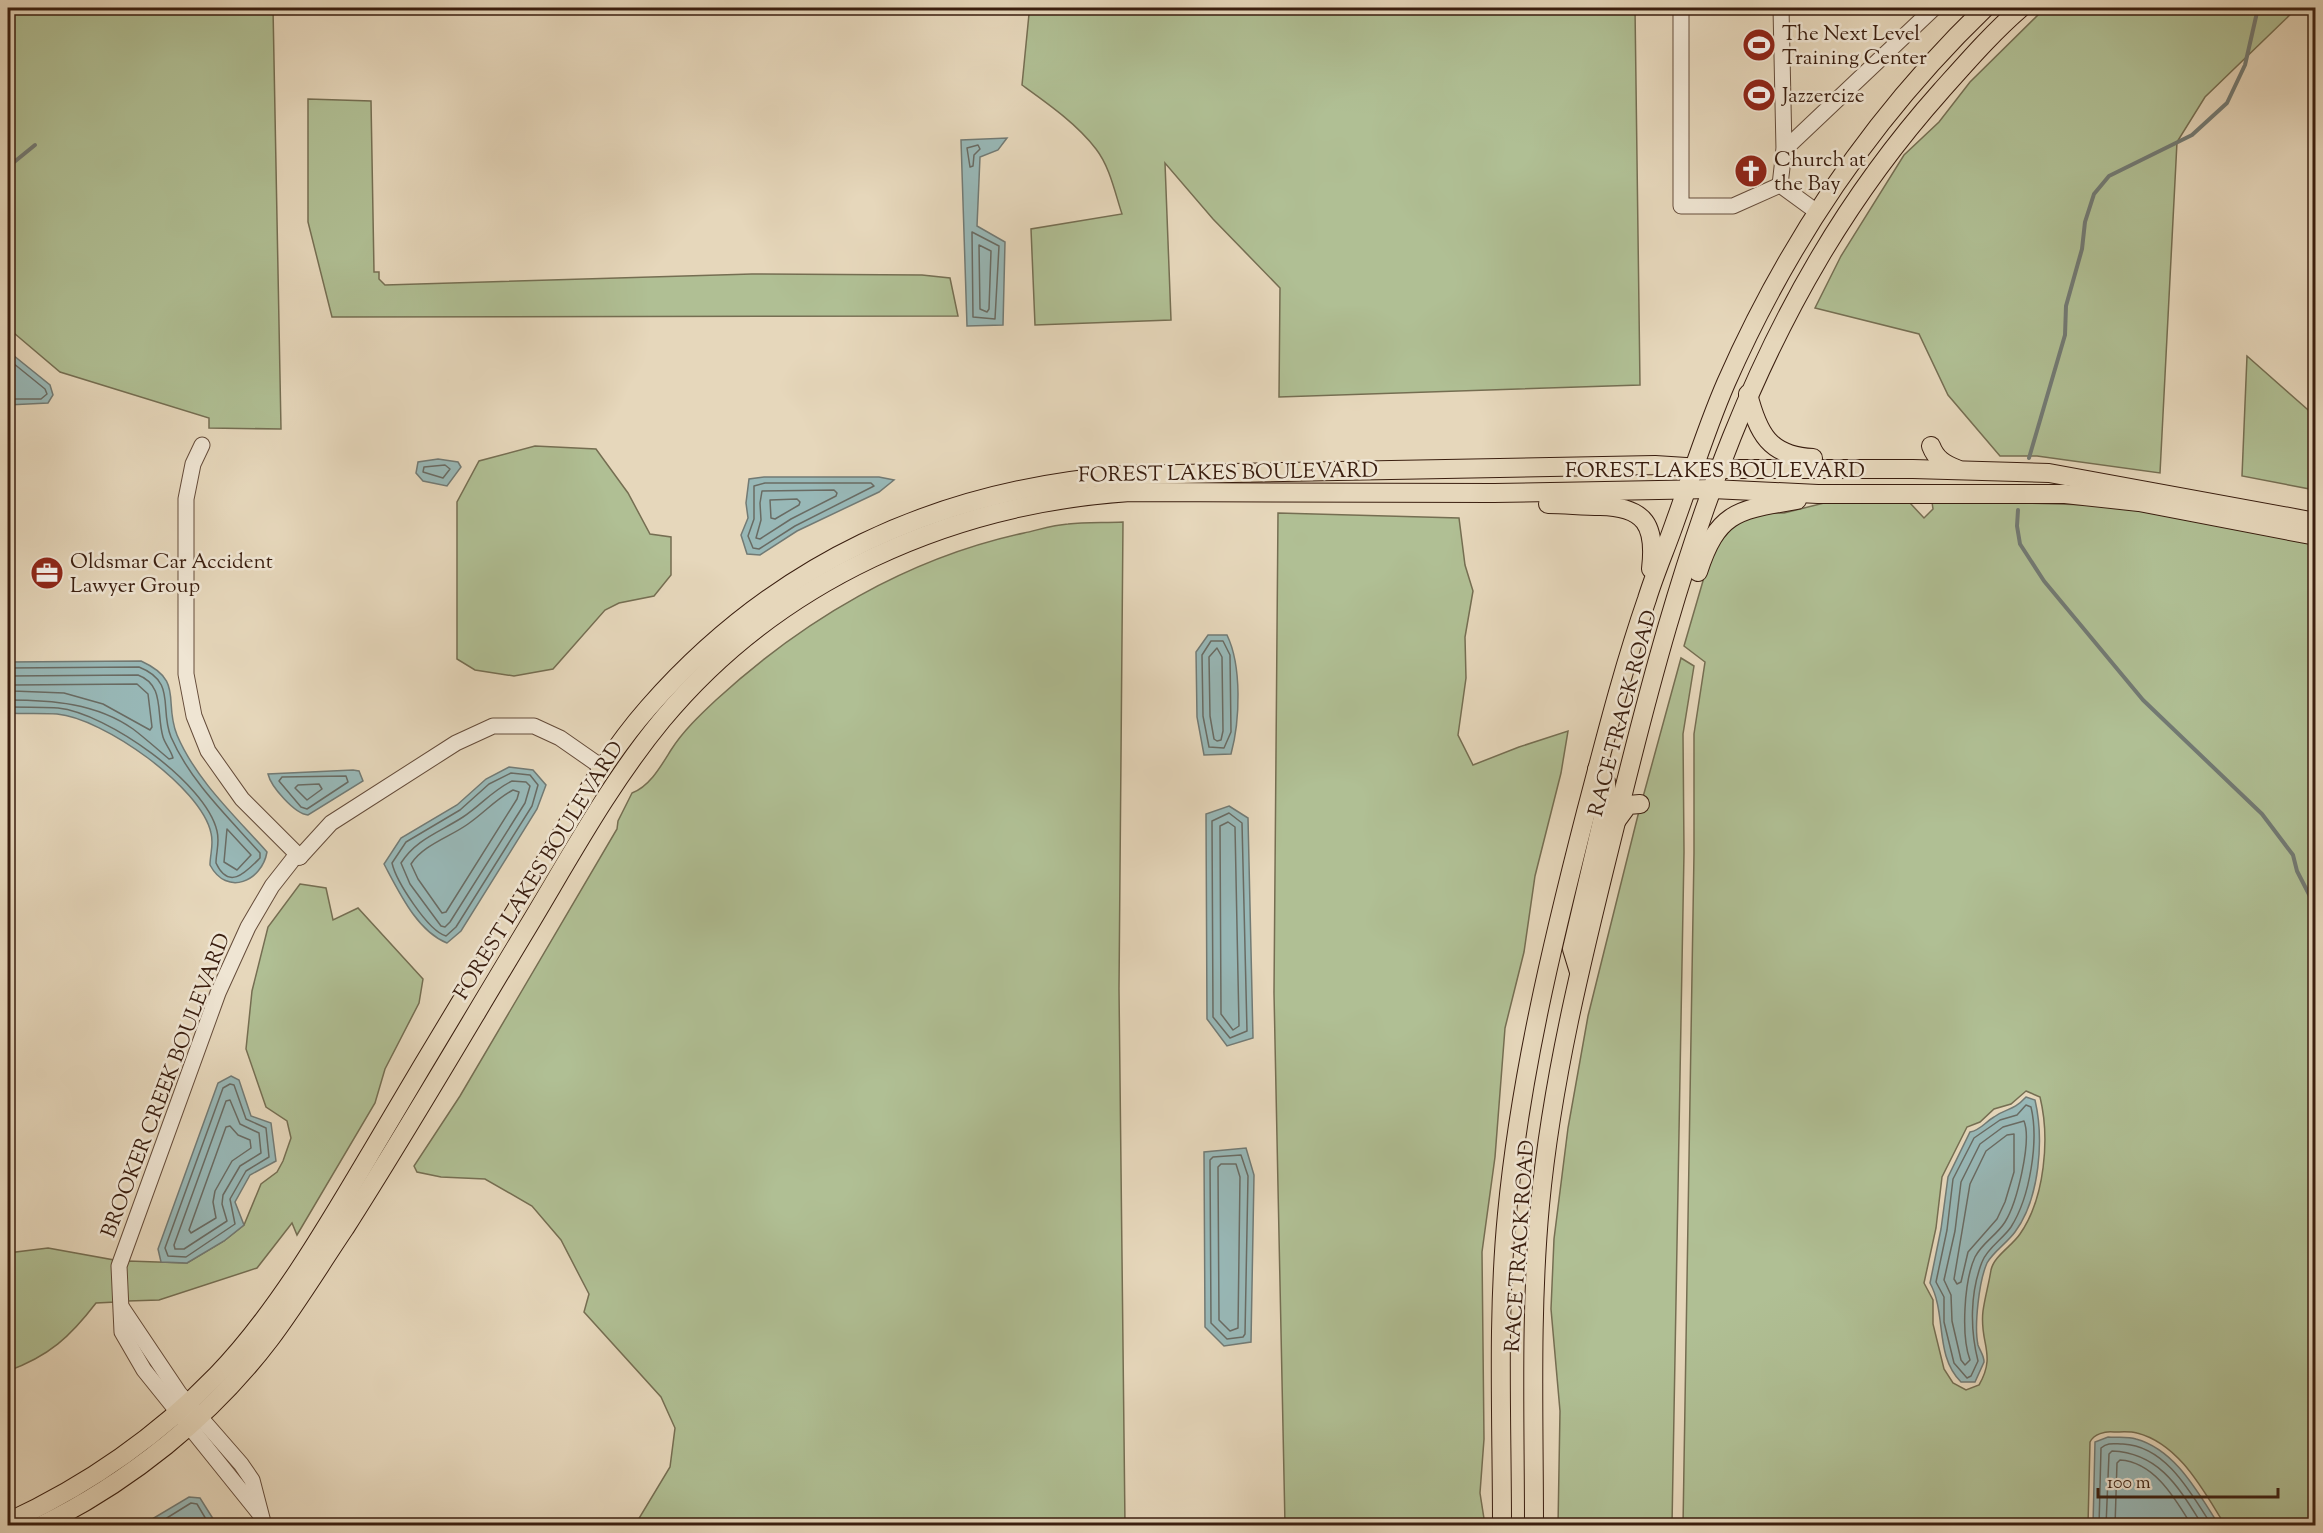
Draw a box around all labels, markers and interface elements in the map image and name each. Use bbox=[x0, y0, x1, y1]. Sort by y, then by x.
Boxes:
place label: The Next Level Training Center bbox=[1782, 20, 1927, 74]
sports icon: The Next Level Training Center bbox=[1741, 27, 1777, 63]
sports icon: Jazzercize bbox=[1741, 77, 1777, 113]
place label: Jazzercize bbox=[1781, 82, 1865, 112]
place label: Church at the Bay bbox=[1774, 146, 1866, 200]
church icon: Church at the Bay bbox=[1733, 153, 1769, 189]
street label: FOREST LAKES BOULEVARD bbox=[1078, 456, 1378, 492]
street label: FOREST LAKES BOULEVARD bbox=[1565, 457, 1865, 487]
place label: Oldsmar Car Accident Lawyer Group bbox=[70, 548, 273, 602]
office icon: Oldsmar Car Accident Lawyer Group bbox=[29, 555, 65, 591]
street label: RACE TRACK ROAD bbox=[1582, 607, 1666, 820]
street label: FOREST LAKES BOULEVARD bbox=[447, 736, 632, 1006]
street label: BROOKER CREEK BOULEVARD bbox=[95, 929, 239, 1243]
street label: RACE TRACK ROAD bbox=[1499, 1139, 1543, 1353]
scale bar bbox=[2098, 1461, 2278, 1499]
text: 100 m bbox=[2107, 1471, 2151, 1497]

